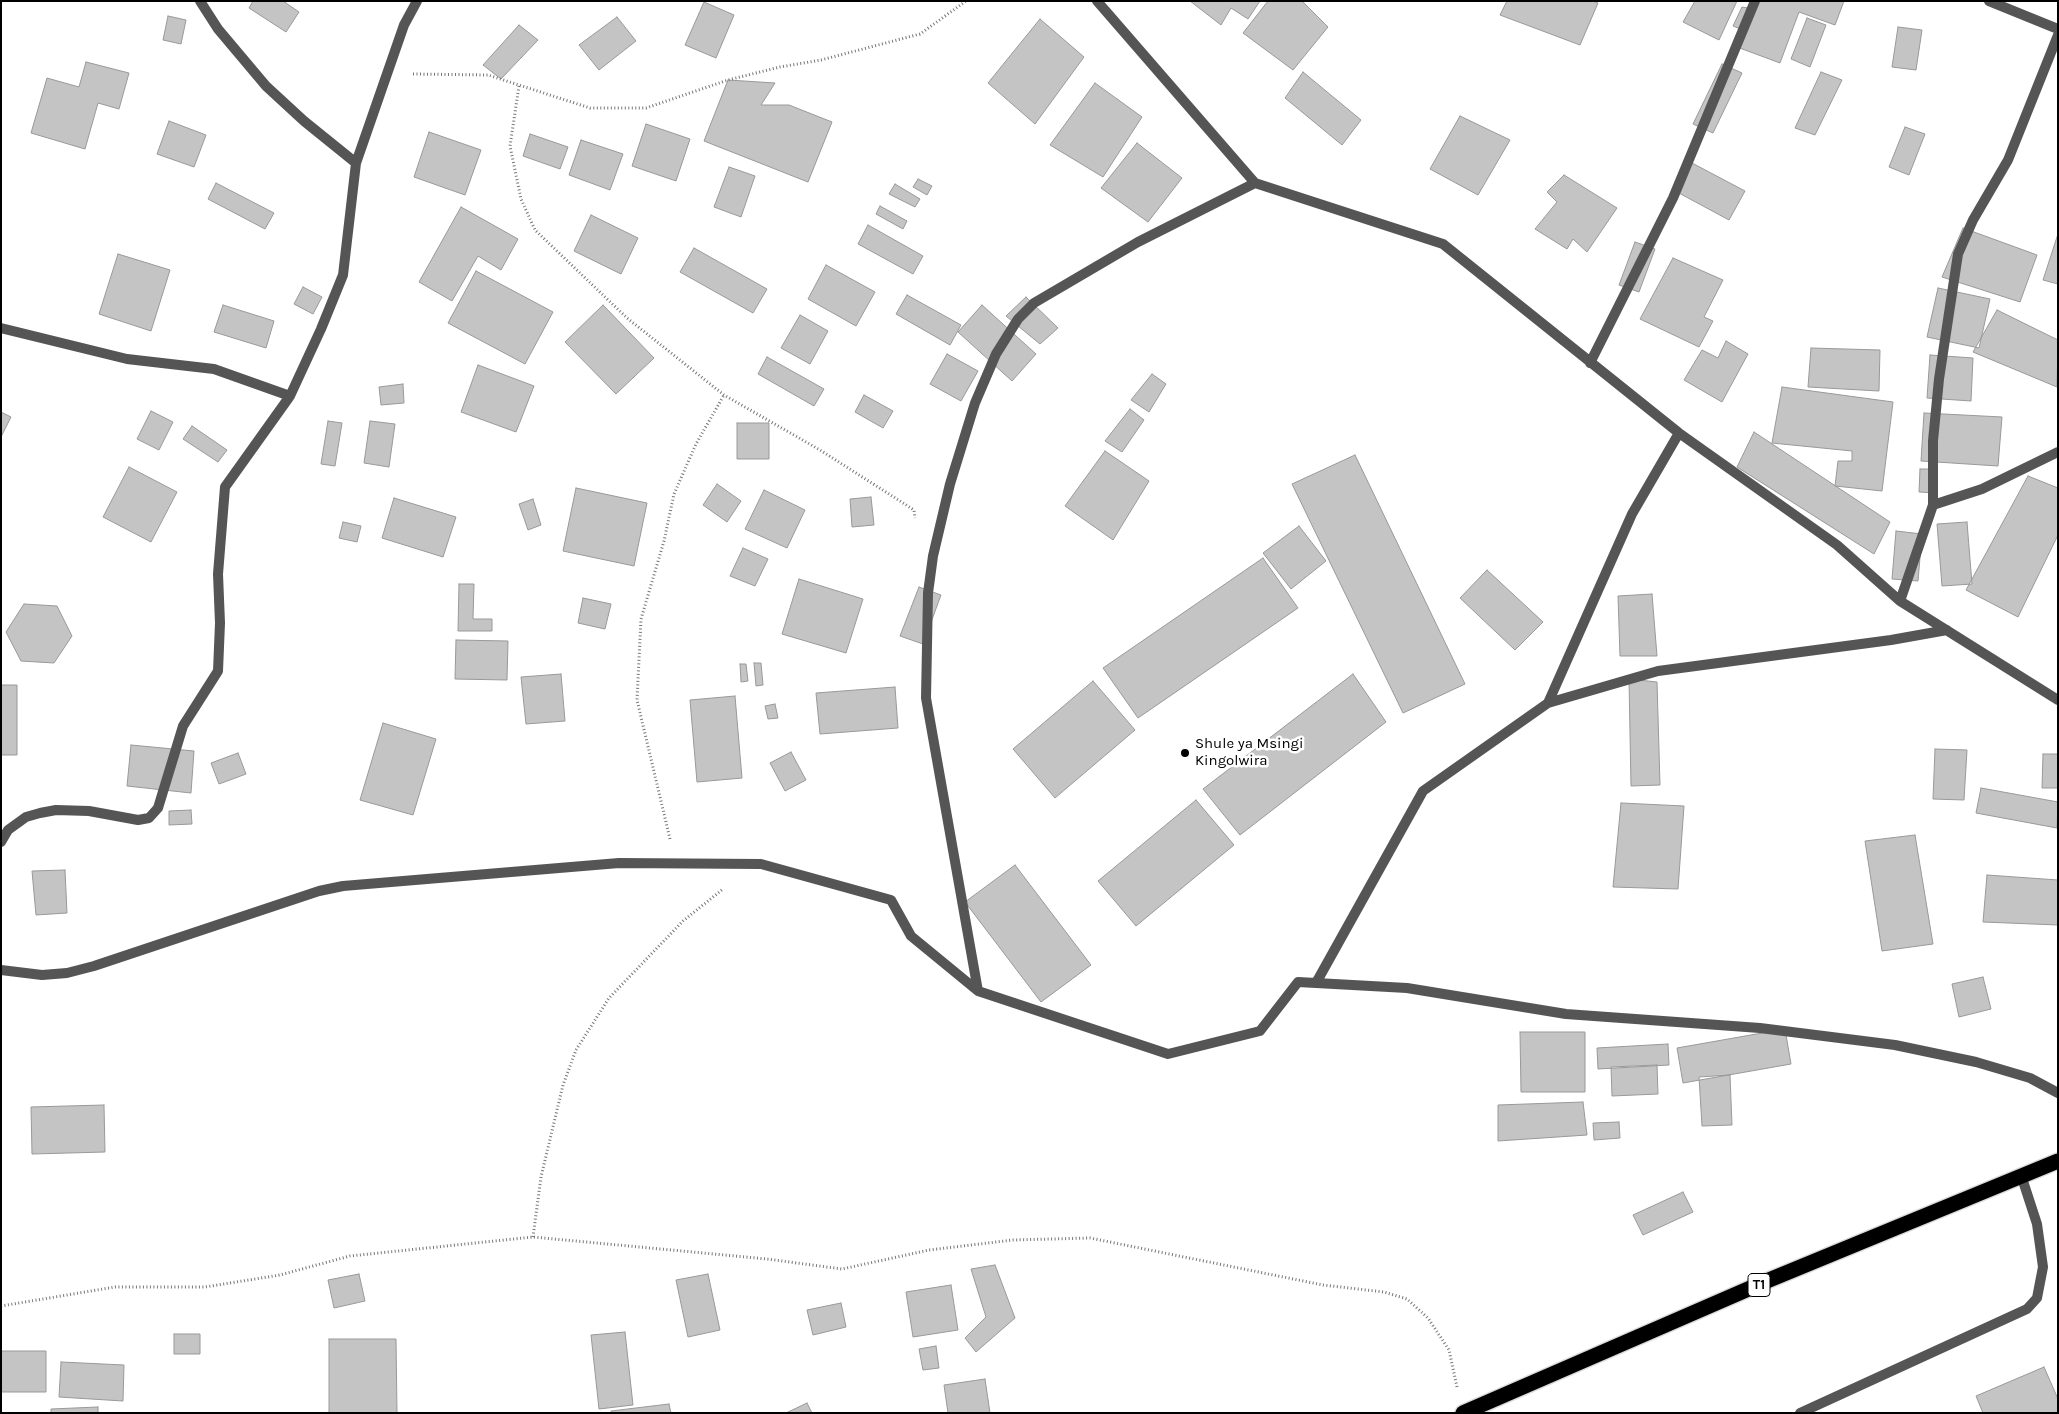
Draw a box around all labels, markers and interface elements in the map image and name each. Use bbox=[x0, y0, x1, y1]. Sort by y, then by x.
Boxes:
place label: Shule ya Msingi Kingolwira bbox=[1195, 735, 1304, 770]
marker: Shule ya Msingi Kingolwira bbox=[1179, 747, 1191, 759]
road number: T1 bbox=[1748, 1274, 1770, 1296]

